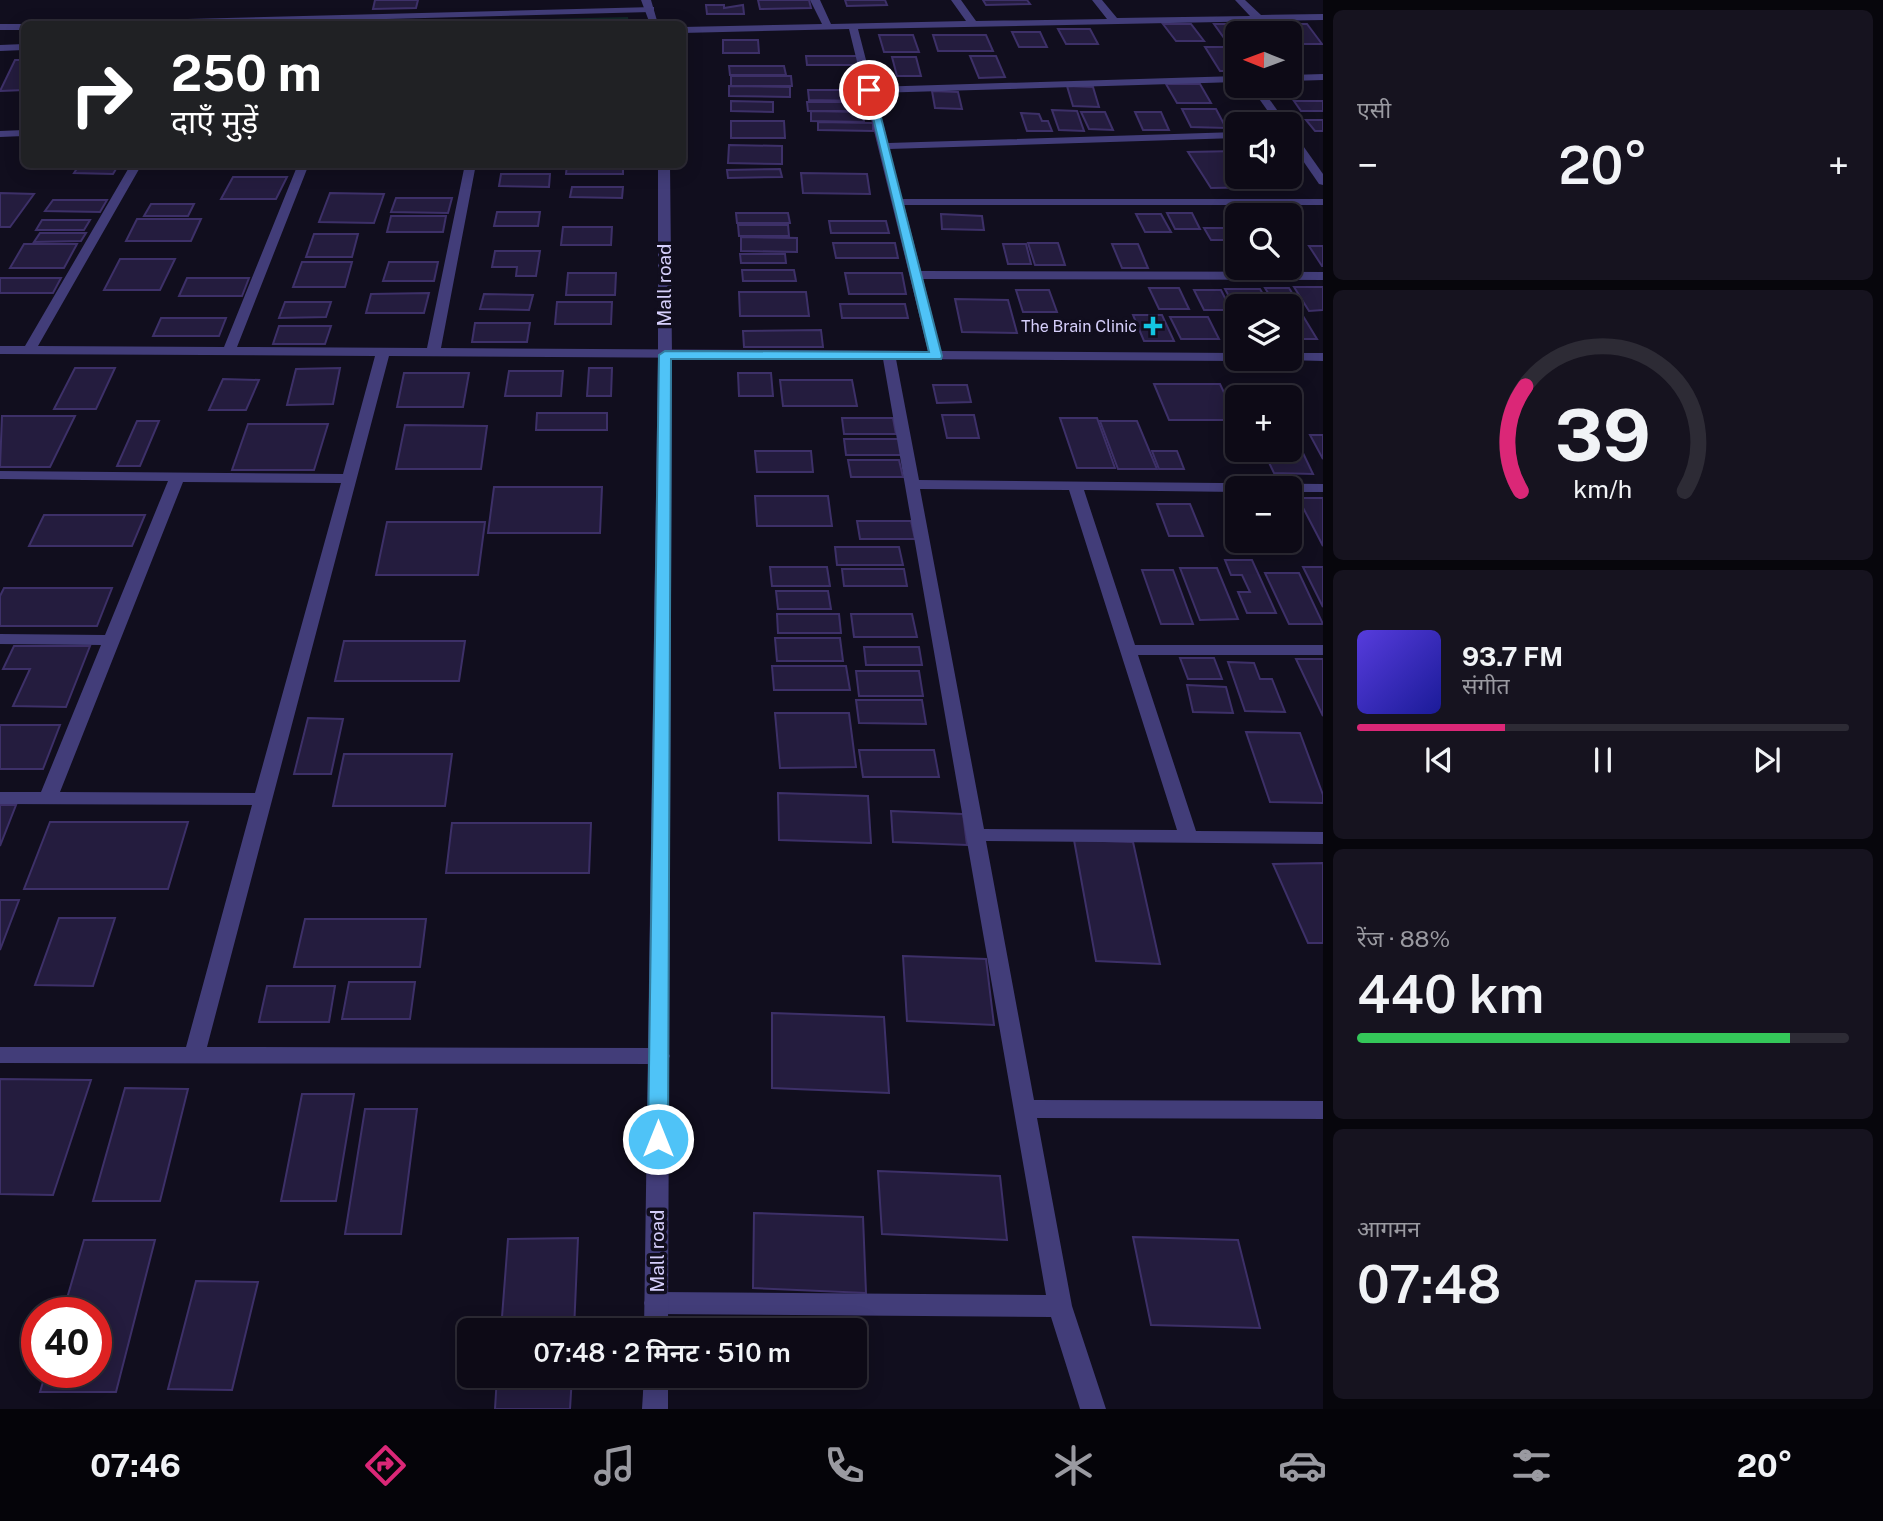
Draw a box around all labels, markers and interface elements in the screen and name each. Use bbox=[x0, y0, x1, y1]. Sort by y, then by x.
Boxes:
north arrow bbox=[1225, 21, 1302, 98]
map controls bbox=[1225, 21, 1302, 553]
text: 250 m bbox=[171, 44, 322, 102]
icon: right bbox=[56, 49, 147, 140]
pin bbox=[839, 60, 899, 120]
icon: arrive bbox=[850, 71, 888, 109]
text: एसी bbox=[1357, 96, 1391, 123]
text: दाएँ मुड़ें bbox=[171, 103, 258, 140]
button: sound bbox=[1225, 112, 1302, 189]
text: 20° bbox=[1558, 135, 1648, 196]
text: − bbox=[1357, 143, 1378, 188]
text: + bbox=[1828, 143, 1849, 188]
button: search bbox=[1225, 203, 1302, 280]
street label: Mall road bbox=[653, 244, 675, 326]
button: layers bbox=[1225, 294, 1302, 371]
marker: The Brain Clinic bbox=[1143, 316, 1163, 336]
place label: The Brain Clinic bbox=[1021, 317, 1137, 336]
button: + bbox=[1225, 385, 1302, 462]
text: 39 bbox=[1555, 392, 1651, 477]
text: km/h bbox=[1574, 473, 1632, 503]
button: − bbox=[1225, 476, 1302, 553]
text: 93.7 FM bbox=[1462, 641, 1563, 672]
text: संगीत bbox=[1462, 672, 1510, 699]
icon: previous bbox=[1420, 741, 1458, 779]
icon: pause bbox=[1584, 741, 1622, 779]
icon: next bbox=[1748, 741, 1786, 779]
text: रेंज · 88% bbox=[1357, 925, 1450, 952]
text: 440 km bbox=[1357, 964, 1544, 1025]
position arrow bbox=[621, 1102, 695, 1176]
street label: Mall road bbox=[646, 1210, 668, 1292]
text: आगमन bbox=[1357, 1215, 1420, 1242]
text: 07:48 bbox=[1357, 1254, 1501, 1315]
speed limit sign: 40 bbox=[21, 1297, 112, 1388]
text: 07:48 · 2 मिनट · 510 m bbox=[533, 1337, 791, 1368]
icon: directions bbox=[361, 1441, 410, 1490]
icon: music bbox=[590, 1441, 639, 1490]
icon: phone bbox=[820, 1441, 869, 1490]
icon: climate bbox=[1049, 1441, 1098, 1490]
icon: car bbox=[1278, 1441, 1327, 1490]
icon: filters bbox=[1507, 1441, 1556, 1490]
text: 07:46 bbox=[90, 1447, 181, 1484]
text: 20° bbox=[1737, 1447, 1793, 1484]

